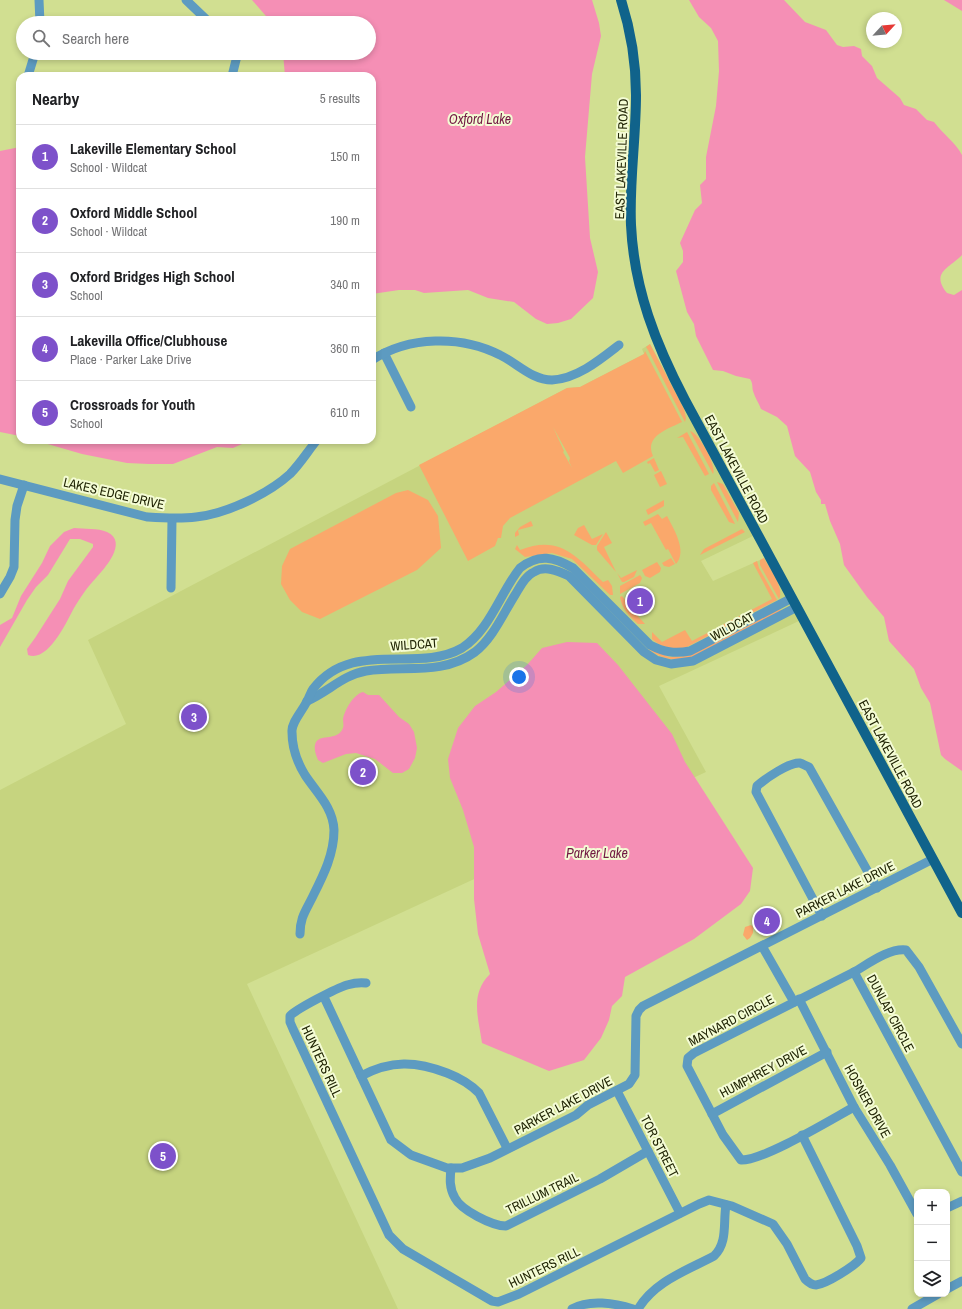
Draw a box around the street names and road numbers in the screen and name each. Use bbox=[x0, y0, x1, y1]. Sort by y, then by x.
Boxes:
street label: EAST LAKEVILLE ROAD bbox=[611, 98, 632, 220]
street label: EAST LAKEVILLE ROAD bbox=[701, 412, 773, 527]
street label: LAKES EDGE DRIVE bbox=[62, 474, 166, 513]
street label: WILDCAT bbox=[707, 608, 757, 645]
street label: WILDCAT bbox=[390, 634, 439, 655]
street label: EAST LAKEVILLE ROAD bbox=[855, 697, 927, 812]
street label: PARKER LAKE DRIVE bbox=[793, 857, 898, 922]
street label: DUNLAP CIRCLE bbox=[863, 972, 918, 1055]
street label: MAYNARD CIRCLE bbox=[685, 991, 777, 1050]
street label: HUNTERS RILL bbox=[298, 1023, 346, 1100]
street label: HUMPHREY DRIVE bbox=[717, 1041, 810, 1102]
street label: HOSNER DRIVE bbox=[840, 1062, 895, 1141]
street label: PARKER LAKE DRIVE bbox=[511, 1072, 615, 1138]
street label: TOR STREET bbox=[637, 1112, 683, 1181]
street label: TRILLUM TRAIL bbox=[503, 1169, 581, 1218]
street label: HUNTERS RILL bbox=[506, 1243, 583, 1292]

